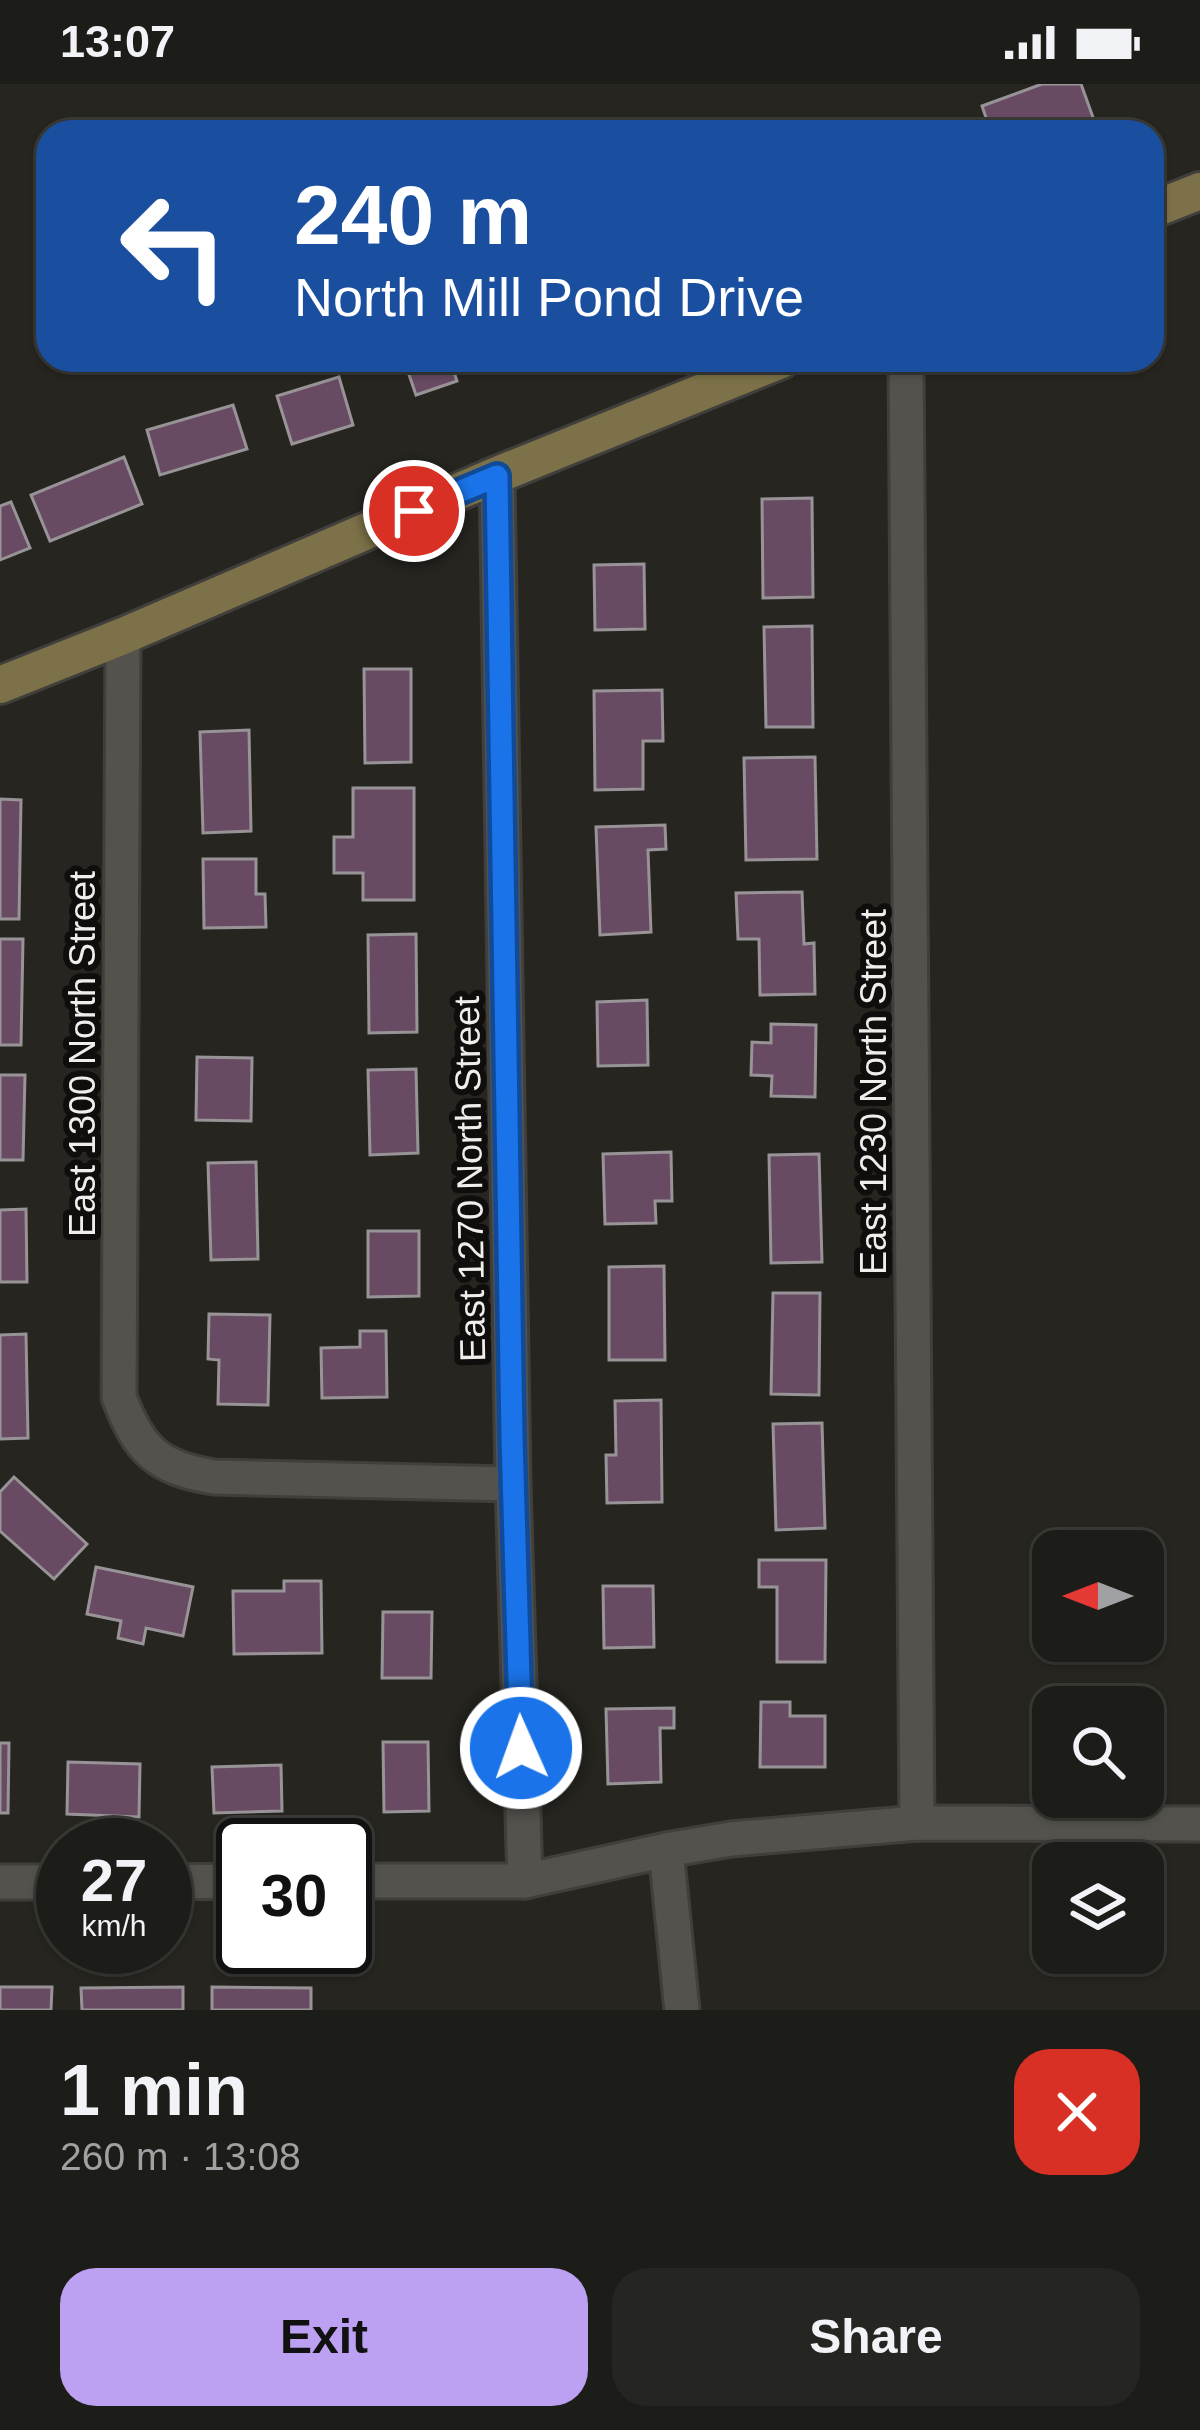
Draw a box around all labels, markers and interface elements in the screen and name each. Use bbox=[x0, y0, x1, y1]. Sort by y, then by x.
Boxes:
text: 13:07 bbox=[60, 16, 175, 67]
icon: left bbox=[96, 168, 252, 324]
text: 240 m bbox=[294, 168, 532, 262]
text: North Mill Pond Drive bbox=[294, 267, 804, 327]
pin bbox=[363, 460, 465, 562]
icon: arrive bbox=[381, 478, 447, 544]
street label: East 1300 North Street bbox=[62, 871, 103, 1237]
street label: East 1230 North Street bbox=[853, 909, 894, 1275]
street label: East 1270 North Street bbox=[446, 996, 493, 1362]
north arrow bbox=[1032, 1530, 1164, 1662]
map controls bbox=[1032, 1530, 1164, 1974]
position arrow bbox=[458, 1685, 584, 1811]
button: search bbox=[1032, 1686, 1164, 1818]
speed limit sign: 30 bbox=[216, 1818, 372, 1974]
button: layers bbox=[1032, 1842, 1164, 1974]
text: 27 bbox=[81, 1847, 147, 1914]
text: km/h bbox=[81, 1909, 147, 1942]
button: close bbox=[1014, 2049, 1140, 2175]
text: 1 min bbox=[60, 2050, 248, 2130]
text: 260 m · 13:08 bbox=[60, 2135, 301, 2178]
button: Exit bbox=[60, 2268, 588, 2406]
button: Share bbox=[612, 2268, 1140, 2406]

